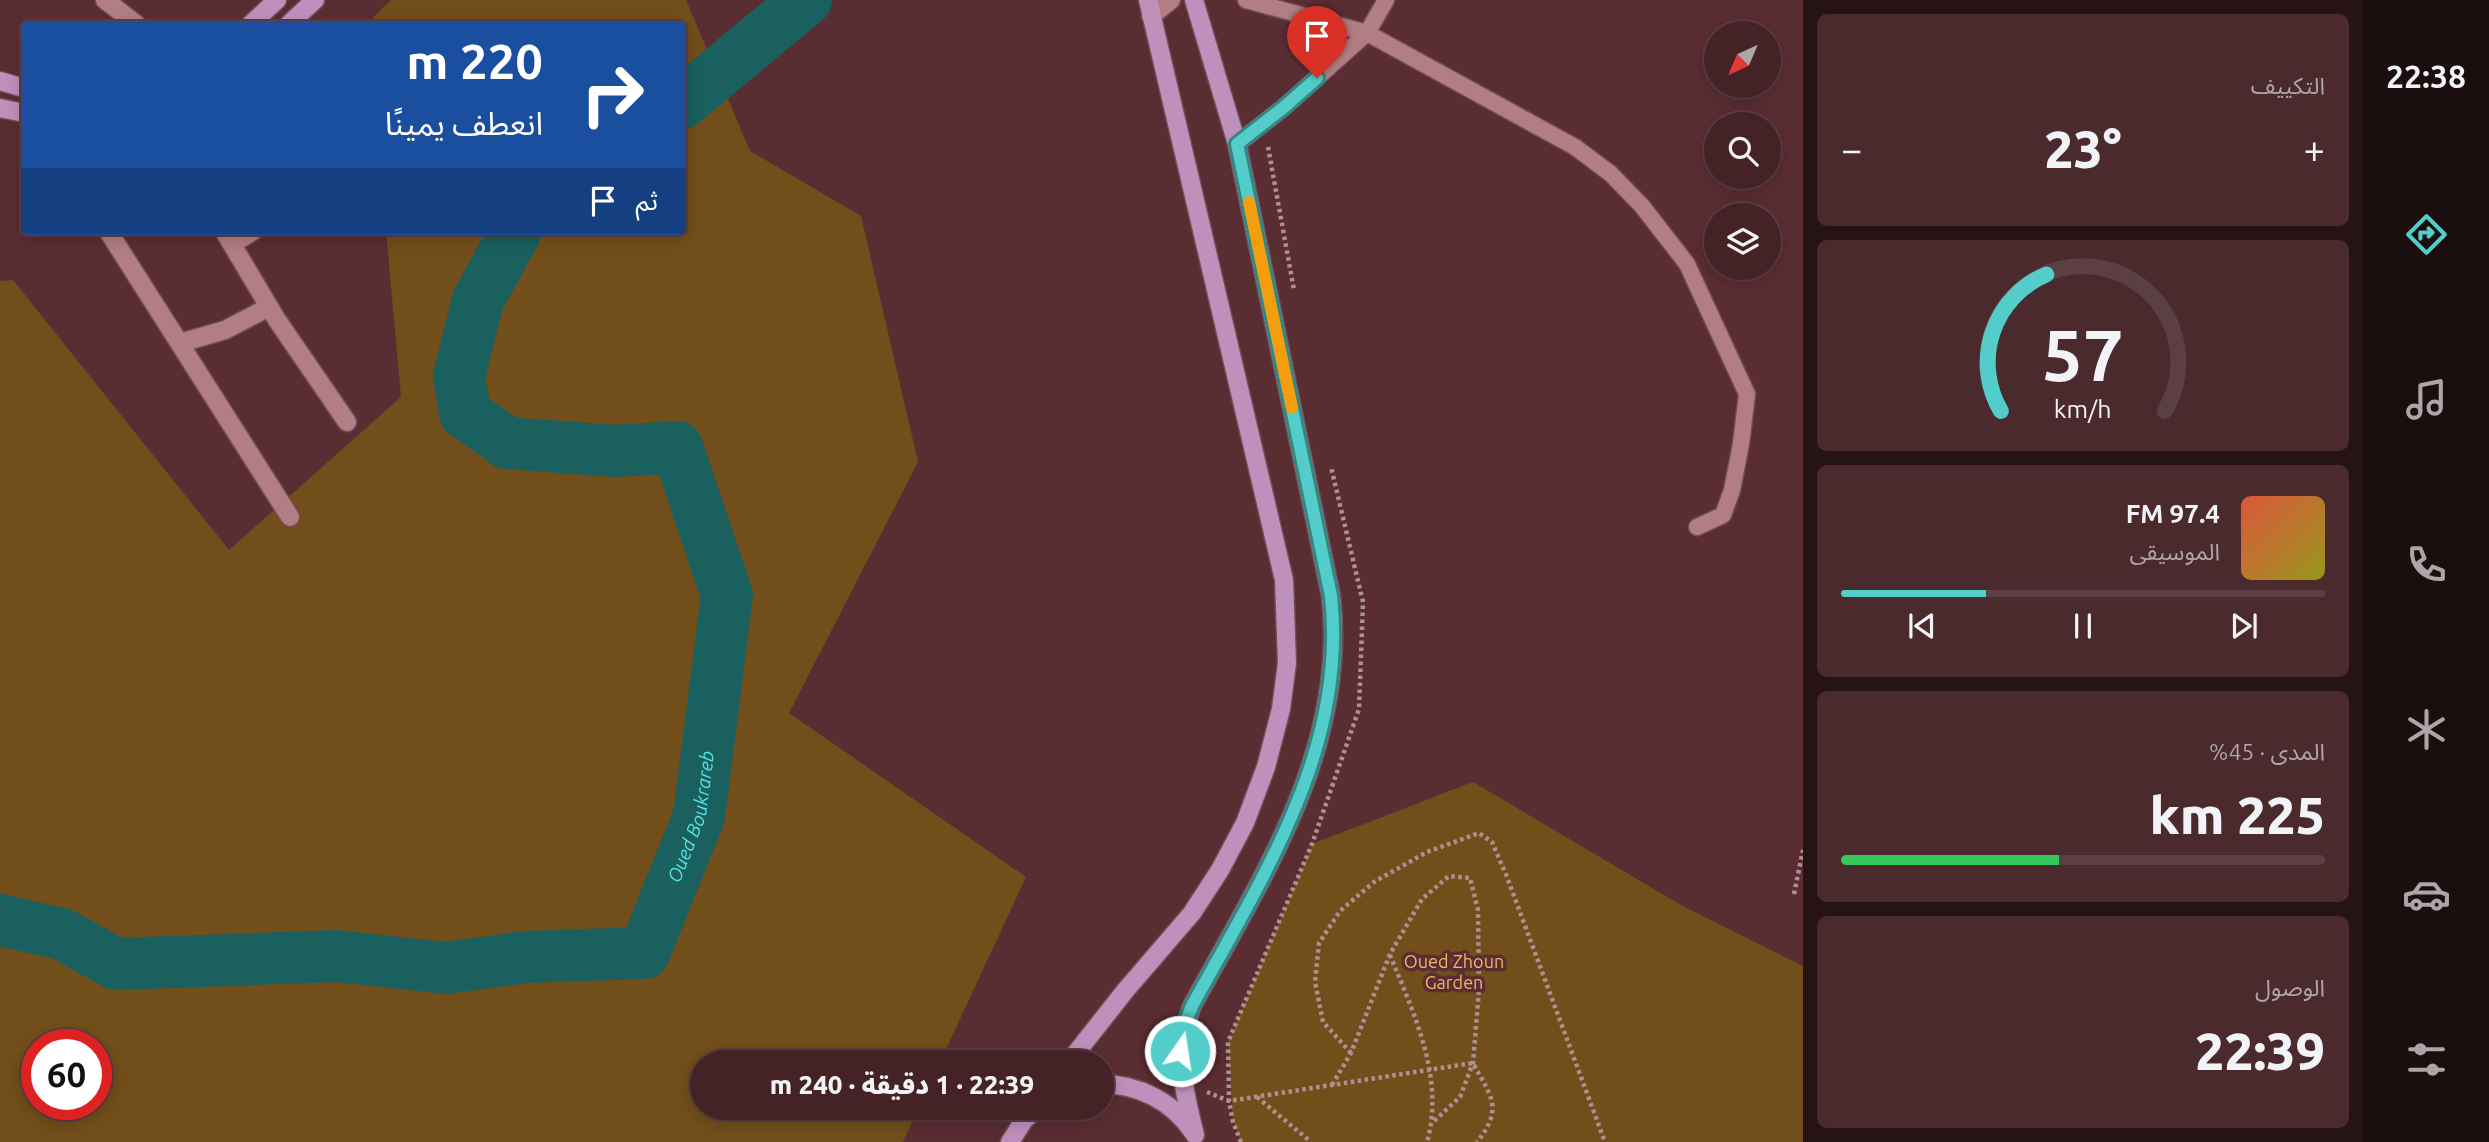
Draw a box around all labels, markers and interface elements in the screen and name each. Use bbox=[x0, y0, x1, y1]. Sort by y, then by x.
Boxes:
pin bbox=[1287, 6, 1347, 78]
icon: arrive bbox=[1298, 17, 1336, 55]
north arrow bbox=[1704, 21, 1782, 98]
map controls bbox=[1704, 21, 1781, 280]
text: 220 m bbox=[406, 33, 543, 88]
icon: right bbox=[567, 49, 658, 140]
text: 22:38 bbox=[2386, 58, 2466, 94]
text: التكييف bbox=[2251, 73, 2325, 98]
text: انعطف يمينًا bbox=[385, 105, 543, 141]
button: search bbox=[1704, 112, 1781, 189]
text: 23° bbox=[2044, 120, 2122, 178]
text: − bbox=[1841, 128, 1862, 170]
text: + bbox=[2304, 128, 2325, 170]
icon: arrive bbox=[584, 182, 622, 220]
text: ثم bbox=[636, 186, 658, 215]
button: layers bbox=[1704, 203, 1781, 280]
icon: directions bbox=[2402, 210, 2451, 259]
text: 57 bbox=[2042, 314, 2124, 396]
icon: music bbox=[2402, 375, 2451, 424]
text: km/h bbox=[2054, 395, 2112, 423]
text: 97.4 FM bbox=[2126, 499, 2220, 528]
text: الموسيقى bbox=[2129, 539, 2220, 564]
icon: phone bbox=[2402, 540, 2451, 589]
icon: previous bbox=[1903, 607, 1941, 645]
icon: pause bbox=[2064, 607, 2102, 645]
icon: next bbox=[2225, 607, 2263, 645]
icon: climate bbox=[2402, 705, 2451, 754]
text: المدى · 45% bbox=[2209, 739, 2325, 764]
water label: Oued Boukrareb bbox=[662, 750, 718, 886]
text: 225 km bbox=[2150, 786, 2325, 844]
icon: car bbox=[2402, 870, 2451, 919]
park label: Oued Zhoun Garden bbox=[1404, 951, 1504, 992]
text: الوصول bbox=[2255, 975, 2325, 1000]
position arrow bbox=[1143, 1014, 1217, 1088]
text: 22:39 bbox=[2195, 1022, 2325, 1080]
speed limit sign: 60 bbox=[21, 1029, 112, 1120]
icon: filters bbox=[2402, 1035, 2451, 1084]
text: 22:39 · 1 دقيقة · 240 m bbox=[770, 1070, 1034, 1099]

